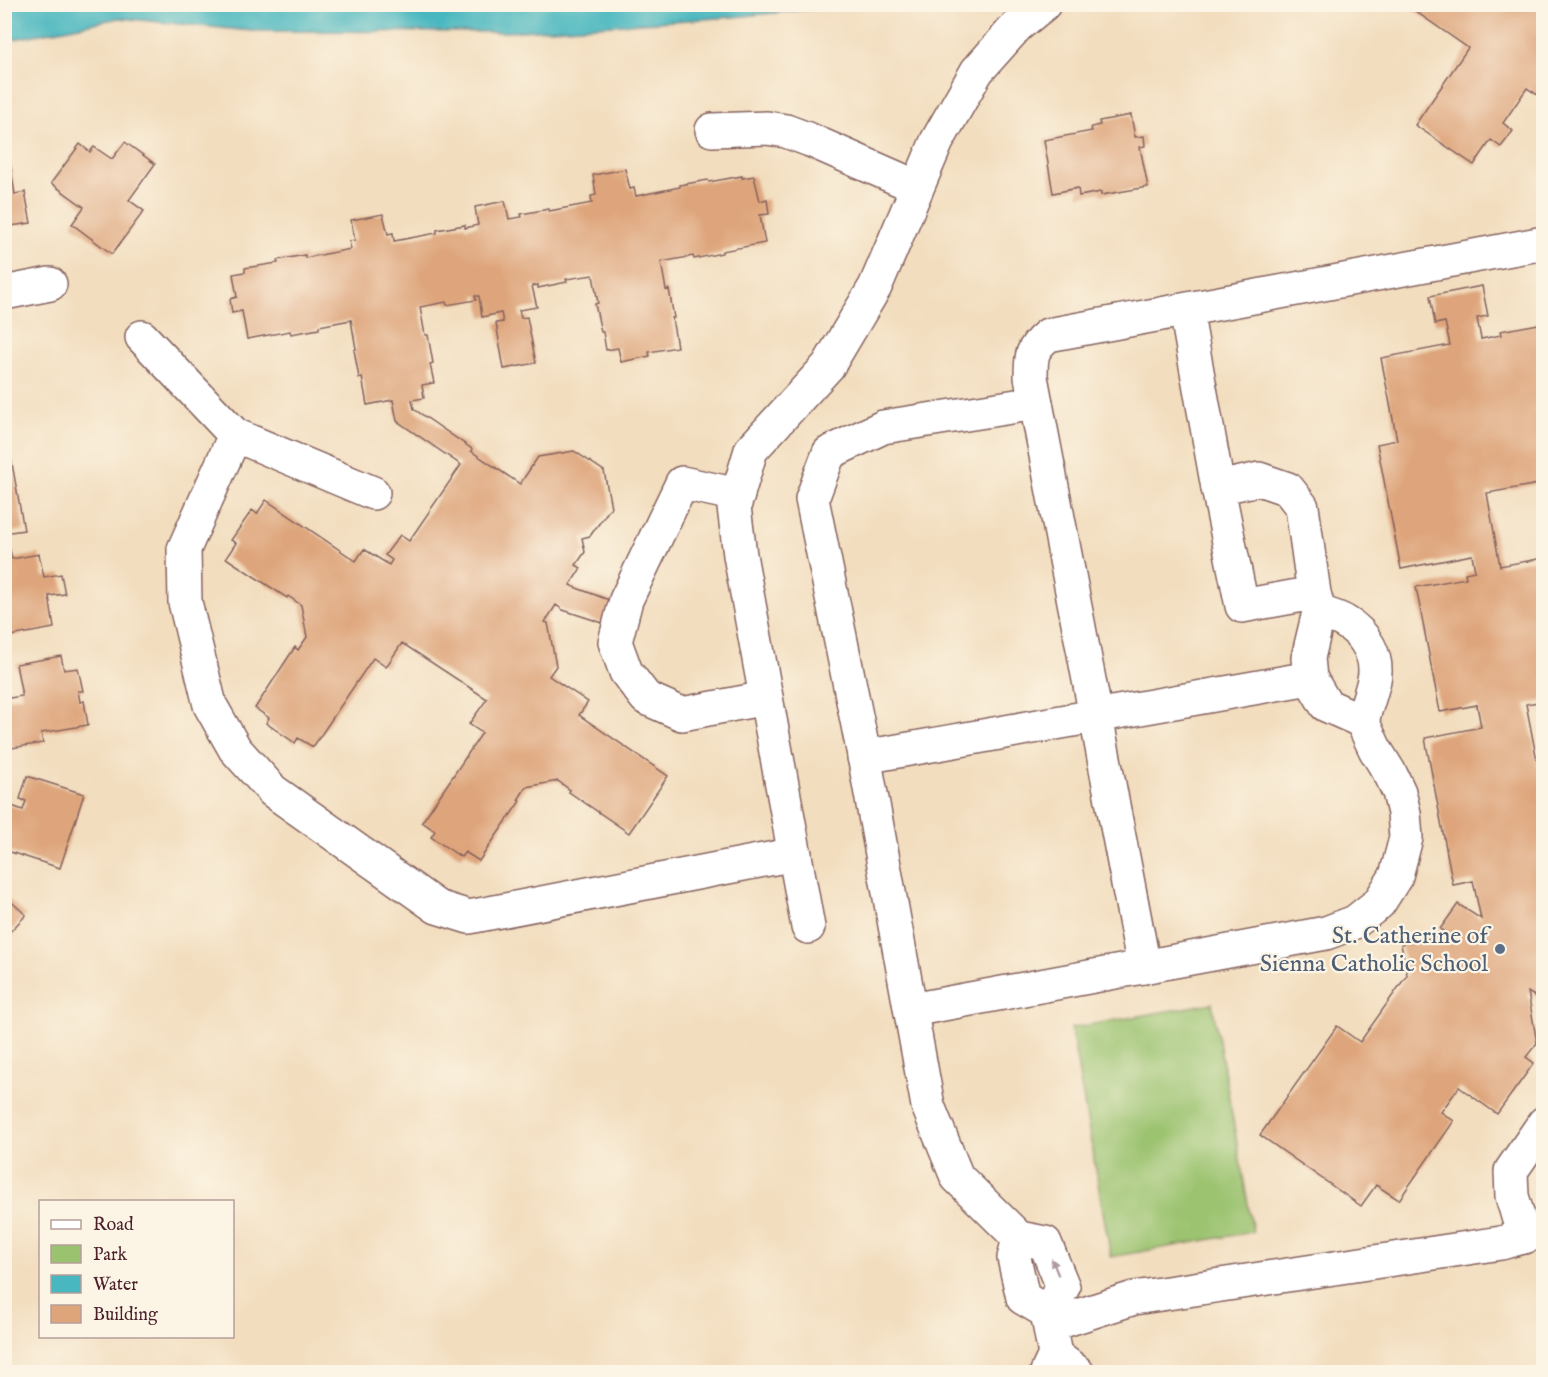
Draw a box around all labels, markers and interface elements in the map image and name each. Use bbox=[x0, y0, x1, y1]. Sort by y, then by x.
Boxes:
place label: St. Catherine of Sienna Catholic School bbox=[1260, 921, 1492, 980]
marker: St. Catherine of Sienna Catholic School bbox=[1493, 942, 1507, 956]
legend bbox=[39, 1200, 234, 1338]
text: Road bbox=[93, 1214, 134, 1237]
text: Park bbox=[93, 1244, 128, 1267]
one-way arrow bbox=[1050, 1258, 1059, 1276]
text: Water bbox=[93, 1274, 138, 1297]
text: Building bbox=[93, 1304, 158, 1327]

